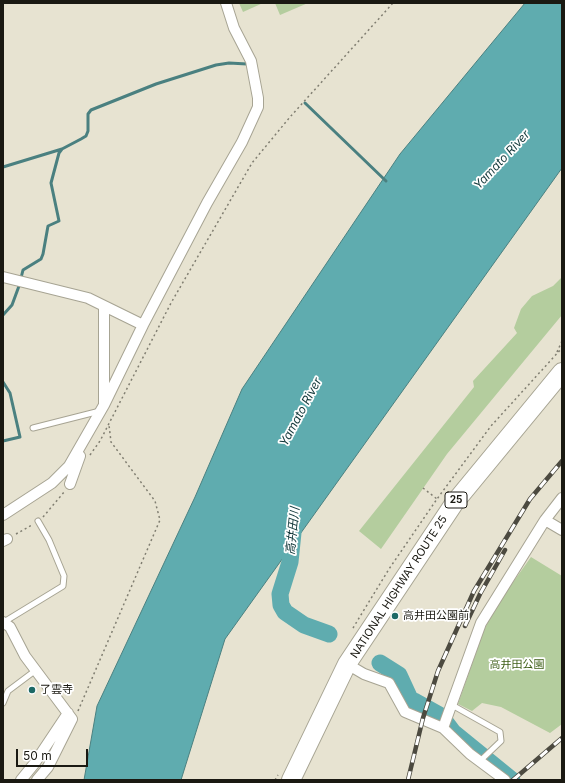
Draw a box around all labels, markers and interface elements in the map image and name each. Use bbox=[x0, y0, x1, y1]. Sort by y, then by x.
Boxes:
water label: Yamato River bbox=[471, 128, 533, 192]
water label: Yamato River bbox=[277, 375, 325, 449]
road number: 25 bbox=[445, 492, 467, 508]
water label: 高井田川 bbox=[283, 506, 303, 556]
street label: NATIONAL HIGHWAY ROUTE 25 bbox=[348, 513, 450, 661]
place label: 高井田公園前 bbox=[403, 609, 469, 623]
marker: 高井田公園前 bbox=[390, 611, 400, 621]
park label: 高井田公園 bbox=[490, 658, 544, 672]
place label: 了雲寺 bbox=[40, 683, 73, 697]
marker: 了雲寺 bbox=[27, 685, 37, 695]
scale bar bbox=[18, 741, 90, 767]
text: 50 m bbox=[23, 748, 52, 763]

